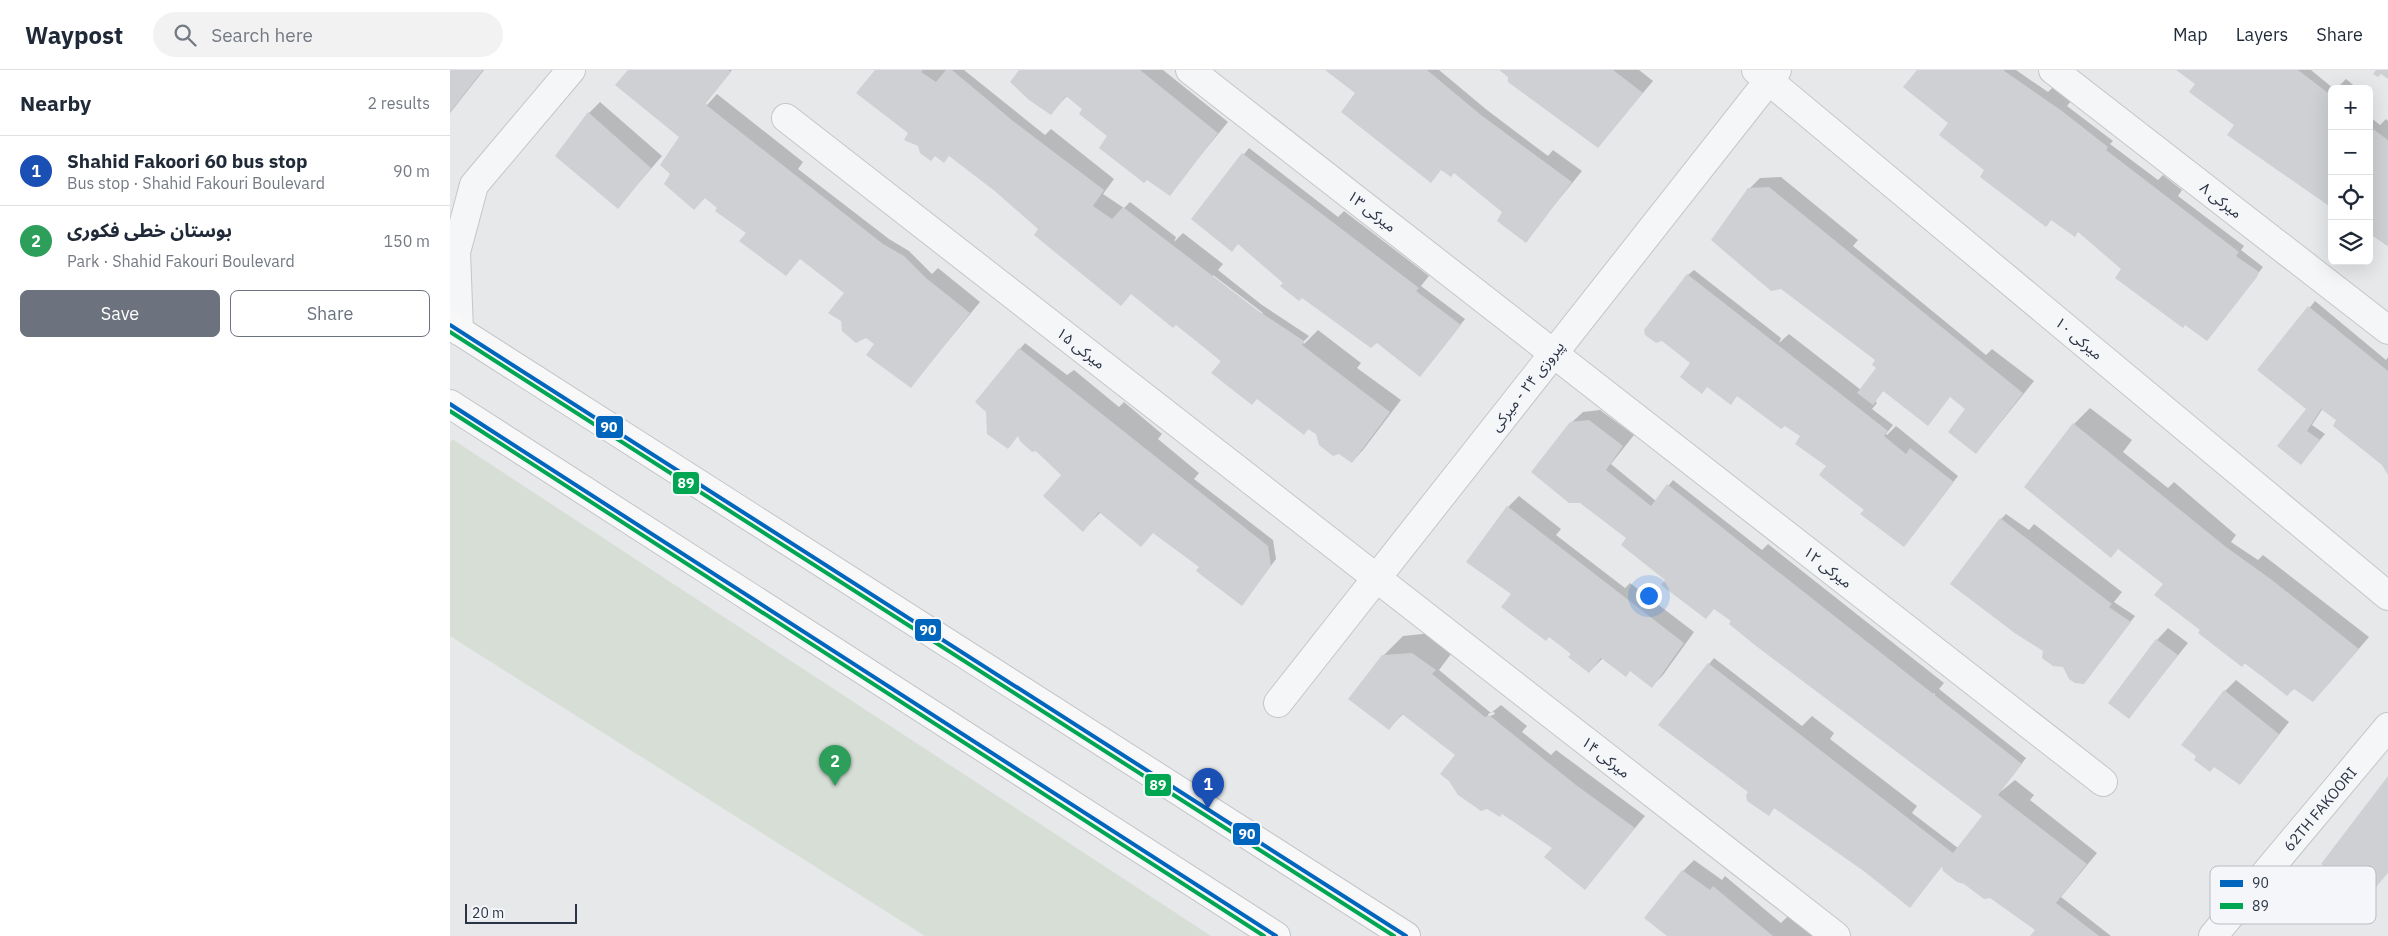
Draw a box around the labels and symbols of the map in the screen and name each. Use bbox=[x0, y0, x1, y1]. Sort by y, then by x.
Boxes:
street label: میرکی ۸ bbox=[2196, 178, 2246, 222]
street label: میرکی ۱۳ bbox=[1344, 186, 1400, 236]
street label: میرکی ۱۰ bbox=[2051, 312, 2107, 364]
street label: میرکی ۱۵ bbox=[1053, 323, 1109, 373]
street label: پیروزی ۲۴ - میرکی bbox=[1486, 337, 1569, 436]
line badge: 90 bbox=[595, 415, 624, 439]
text: 90 bbox=[601, 418, 617, 436]
line badge: 89 bbox=[672, 471, 700, 495]
text: 89 bbox=[678, 474, 694, 492]
street label: میرکی ۱۲ bbox=[1800, 542, 1856, 592]
your location bbox=[1636, 583, 1662, 609]
line badge: 90 bbox=[914, 618, 942, 642]
text: 90 bbox=[920, 621, 936, 639]
street label: میرکی ۱۴ bbox=[1578, 732, 1634, 782]
pin: 2 bbox=[819, 745, 851, 786]
street label: 62TH FAKOORI bbox=[2279, 763, 2360, 855]
pin: 1 bbox=[1192, 768, 1224, 809]
line badge: 89 bbox=[1144, 773, 1172, 797]
text: 89 bbox=[1150, 776, 1166, 794]
line badge: 90 bbox=[1232, 822, 1261, 846]
text: 90 bbox=[1239, 825, 1255, 843]
legend bbox=[2210, 866, 2376, 924]
text: 90 bbox=[2252, 874, 2269, 892]
text: 89 bbox=[2252, 897, 2269, 915]
scale bar bbox=[465, 901, 578, 924]

